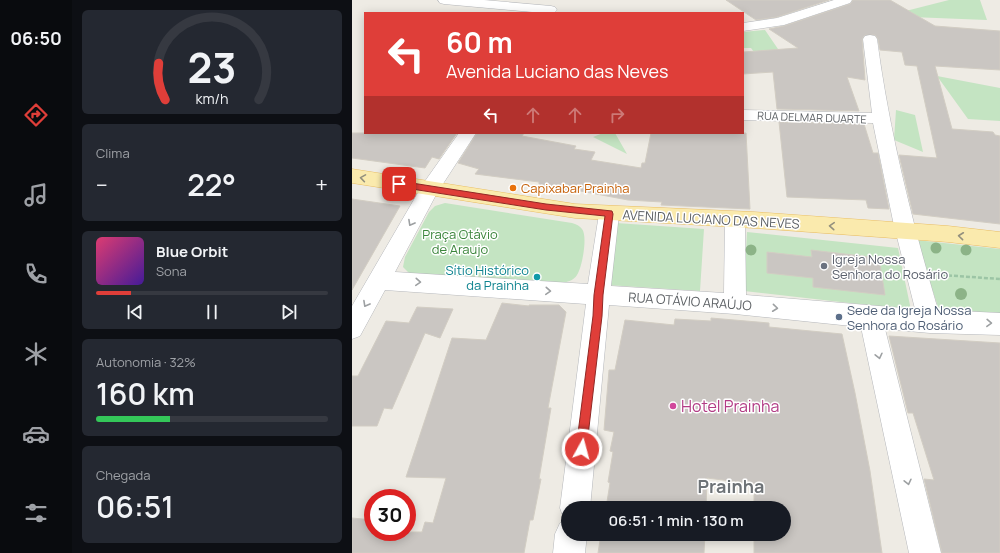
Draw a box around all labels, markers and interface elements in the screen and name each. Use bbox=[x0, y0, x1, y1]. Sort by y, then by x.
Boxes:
text: 60 m bbox=[446, 23, 513, 61]
text: 06:50 bbox=[10, 26, 62, 50]
icon: left bbox=[380, 28, 432, 80]
text: 23 bbox=[188, 39, 236, 95]
text: Avenida Luciano das Neves bbox=[446, 59, 669, 83]
text: km/h bbox=[195, 89, 229, 108]
icon: directions bbox=[22, 101, 50, 129]
icon: left bbox=[480, 104, 502, 126]
icon: ahead bbox=[522, 104, 544, 126]
icon: ahead bbox=[564, 104, 586, 126]
icon: right bbox=[606, 104, 628, 126]
street label: RUA DELMAR DUARTE bbox=[757, 108, 867, 126]
text: Clima bbox=[96, 144, 130, 162]
text: 22° bbox=[187, 164, 236, 205]
pin bbox=[382, 167, 416, 201]
text: − bbox=[96, 170, 108, 200]
text: + bbox=[315, 170, 328, 200]
icon: arrive bbox=[388, 173, 410, 195]
one-way arrow bbox=[360, 174, 366, 183]
place label: Capixabar Prainha bbox=[521, 179, 629, 197]
icon: music bbox=[22, 181, 50, 209]
marker: Capixabar Prainha bbox=[508, 183, 518, 193]
street label: AVENIDA LUCIANO DAS NEVES bbox=[622, 205, 800, 233]
one-way arrow bbox=[408, 219, 416, 226]
one-way arrow bbox=[829, 222, 835, 231]
park label: Praça Otávio de Araujo bbox=[422, 225, 498, 258]
one-way arrow bbox=[958, 231, 964, 240]
text: Blue Orbit bbox=[156, 241, 228, 262]
place label: Igreja Nossa Senhora do Rosário bbox=[832, 250, 948, 283]
icon: phone bbox=[22, 260, 50, 288]
place label: Sítio Histórico da Prainha bbox=[446, 261, 529, 294]
marker: Igreja Nossa Senhora do Rosário bbox=[819, 261, 829, 271]
text: Sona bbox=[156, 262, 187, 280]
marker: Sítio Histórico da Prainha bbox=[532, 272, 542, 282]
one-way arrow bbox=[415, 278, 421, 287]
one-way arrow bbox=[545, 287, 551, 296]
street label: RUA OTÁVIO ARAÚJO bbox=[628, 288, 753, 314]
one-way arrow bbox=[363, 300, 370, 307]
icon: previous bbox=[124, 301, 146, 323]
icon: pause bbox=[201, 301, 223, 323]
icon: next bbox=[278, 301, 300, 323]
place label: Sede da Igreja Nossa Senhora do Rosário bbox=[847, 301, 971, 334]
one-way arrow bbox=[772, 304, 778, 313]
marker: Sede da Igreja Nossa Senhora do Rosário bbox=[834, 312, 844, 322]
one-way arrow bbox=[986, 319, 992, 328]
icon: climate bbox=[22, 340, 50, 368]
one-way arrow bbox=[875, 352, 883, 359]
text: Autonomia · 32% bbox=[96, 353, 196, 371]
text: 160 km bbox=[96, 373, 195, 414]
place label: Hotel Prainha bbox=[681, 395, 779, 417]
marker: Hotel Prainha bbox=[668, 401, 678, 411]
icon: car bbox=[22, 420, 50, 448]
position arrow bbox=[561, 428, 603, 470]
text: Chegada bbox=[96, 466, 150, 484]
district label: Prainha bbox=[698, 474, 764, 498]
one-way arrow bbox=[904, 479, 912, 486]
text: 06:51 bbox=[96, 486, 174, 527]
speed limit sign: 30 bbox=[364, 489, 416, 541]
icon: filters bbox=[22, 499, 50, 527]
text: 06:51 · 1 min · 130 m bbox=[608, 510, 744, 531]

